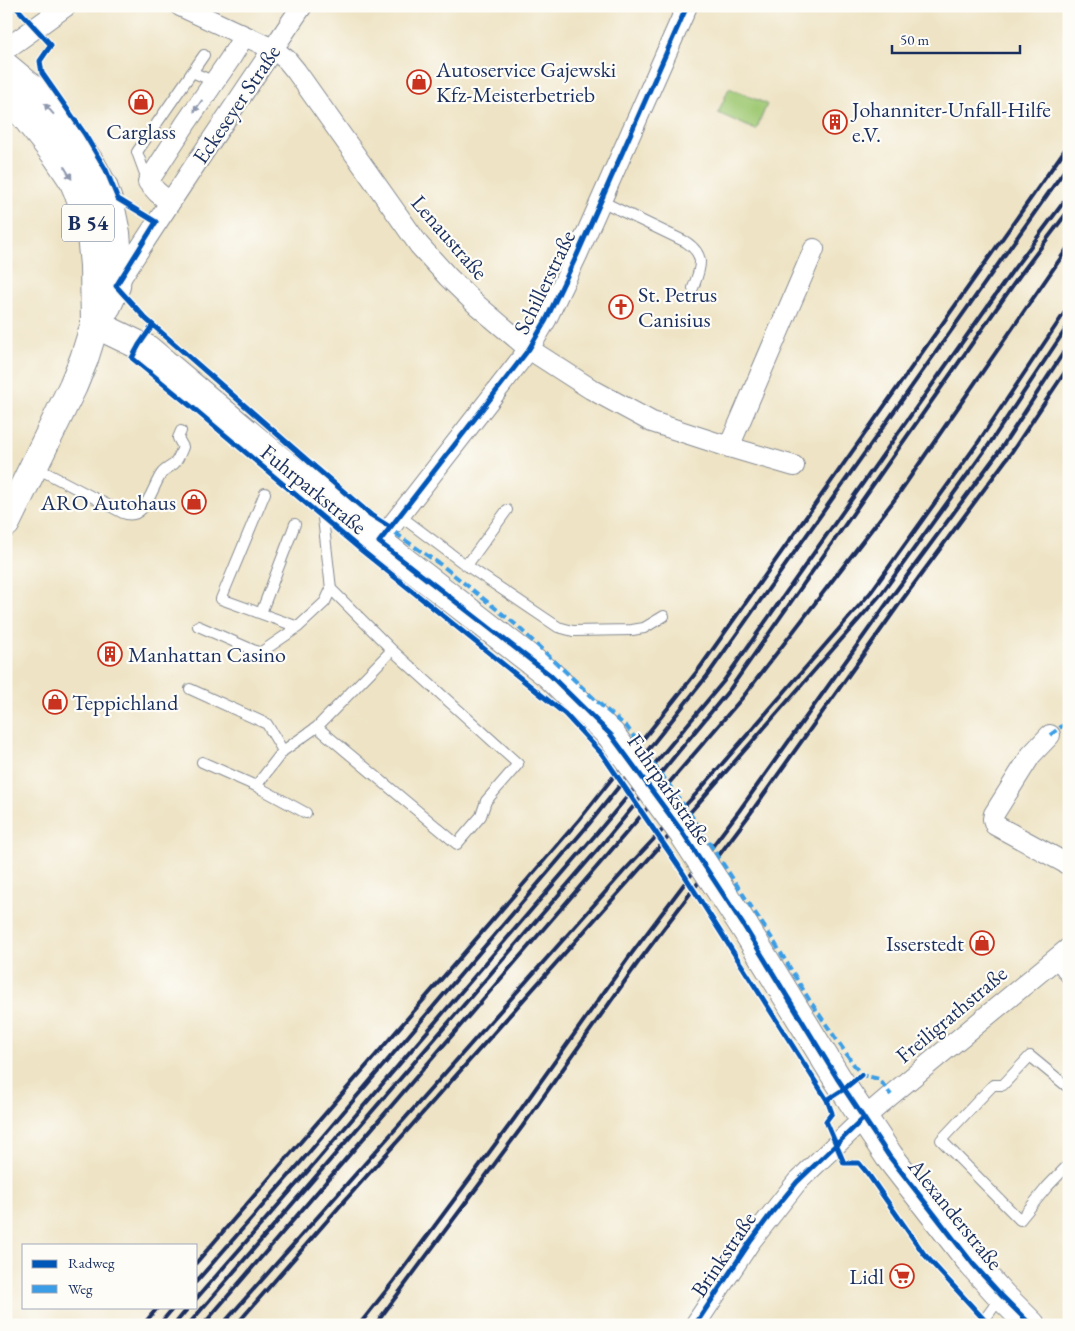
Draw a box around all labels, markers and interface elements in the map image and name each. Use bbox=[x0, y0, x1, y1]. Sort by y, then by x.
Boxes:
scale bar bbox=[892, 22, 1020, 54]
text: 50 m bbox=[900, 30, 929, 49]
street label: Eckeseyer Straße bbox=[186, 39, 287, 169]
place label: Autoservice Gajewski Kfz-Meisterbetrieb bbox=[435, 55, 616, 109]
shop icon: Autoservice Gajewski Kfz-Meisterbetrieb bbox=[406, 69, 432, 95]
shop icon: Carglass bbox=[128, 89, 154, 115]
place label: Johanniter-Unfall-Hilfe e.V. bbox=[850, 95, 1051, 149]
one-way arrow bbox=[193, 99, 203, 113]
one-way arrow bbox=[44, 103, 55, 115]
building icon: Johanniter-Unfall-Hilfe e.V. bbox=[822, 109, 848, 135]
place label: Carglass bbox=[106, 117, 176, 146]
one-way arrow bbox=[63, 167, 73, 180]
street label: Lenaustraße bbox=[405, 189, 495, 286]
road number: B 54 bbox=[62, 204, 114, 242]
street label: Schillerstraße bbox=[507, 225, 582, 339]
place label: St. Petrus Canisius bbox=[638, 280, 717, 334]
church icon: St. Petrus Canisius bbox=[608, 294, 634, 320]
street label: Fuhrparkstraße bbox=[255, 438, 373, 541]
place label: ARO Autohaus bbox=[40, 488, 176, 517]
shop icon: ARO Autohaus bbox=[181, 489, 207, 515]
place label: Manhattan Casino bbox=[128, 640, 286, 669]
building icon: Manhattan Casino bbox=[97, 641, 123, 667]
place label: Teppichland bbox=[72, 688, 179, 717]
shop icon: Teppichland bbox=[42, 689, 68, 715]
street label: Fuhrparkstraße bbox=[621, 728, 719, 851]
place label: Isserstedt bbox=[886, 929, 964, 958]
shop icon: Isserstedt bbox=[969, 930, 995, 956]
street label: Freiligrathstraße bbox=[890, 959, 1013, 1070]
street label: Alexanderstraße bbox=[901, 1152, 1010, 1276]
street label: Brinkstraße bbox=[684, 1205, 763, 1303]
legend bbox=[22, 1244, 198, 1308]
text: Radweg bbox=[68, 1253, 115, 1272]
place label: Lidl bbox=[849, 1262, 884, 1291]
supermarket icon: Lidl bbox=[889, 1263, 915, 1289]
text: Weg bbox=[68, 1279, 93, 1298]

